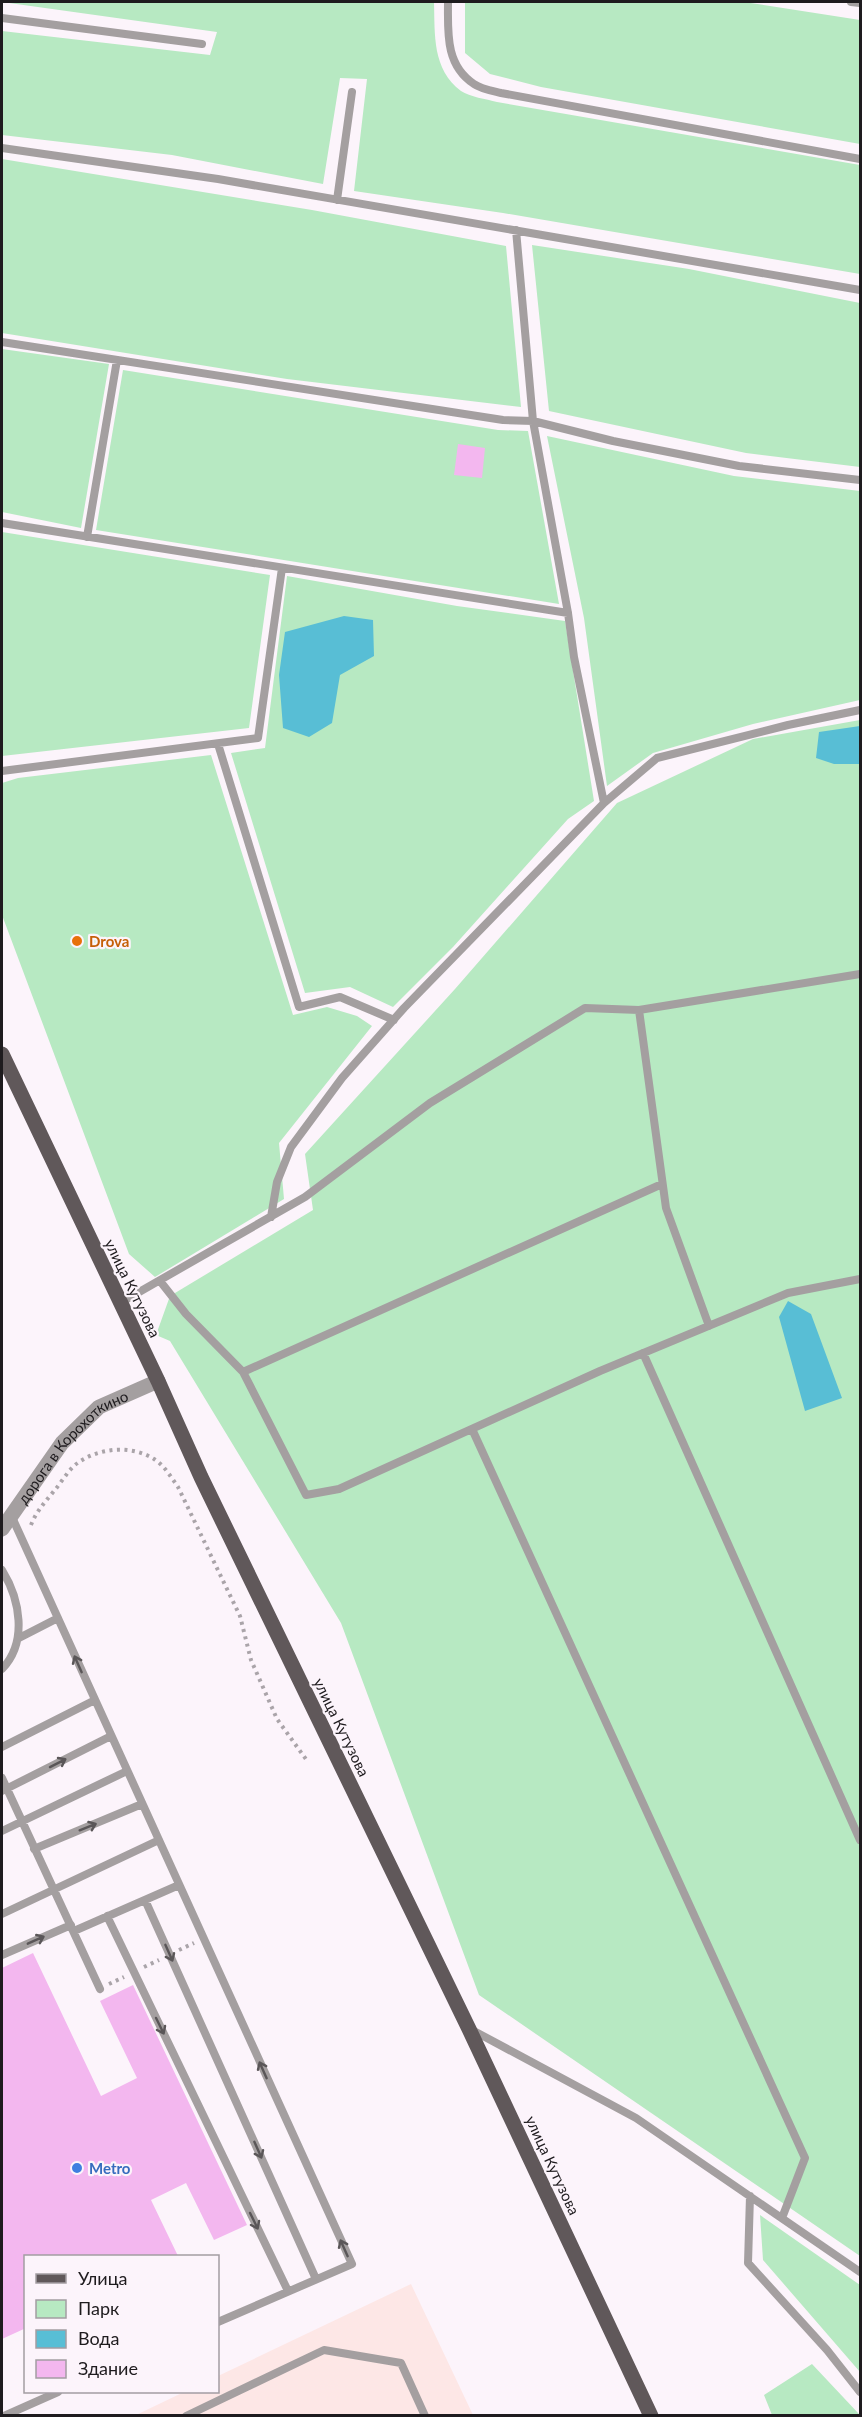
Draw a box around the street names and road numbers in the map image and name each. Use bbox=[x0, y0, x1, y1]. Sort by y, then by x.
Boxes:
street label: улица Кутузова bbox=[101, 1236, 165, 1340]
street label: дорога в Корохоткино bbox=[13, 1386, 131, 1507]
street label: улица Кутузова bbox=[310, 1675, 374, 1779]
street label: улица Кутузова bbox=[522, 2113, 584, 2217]

